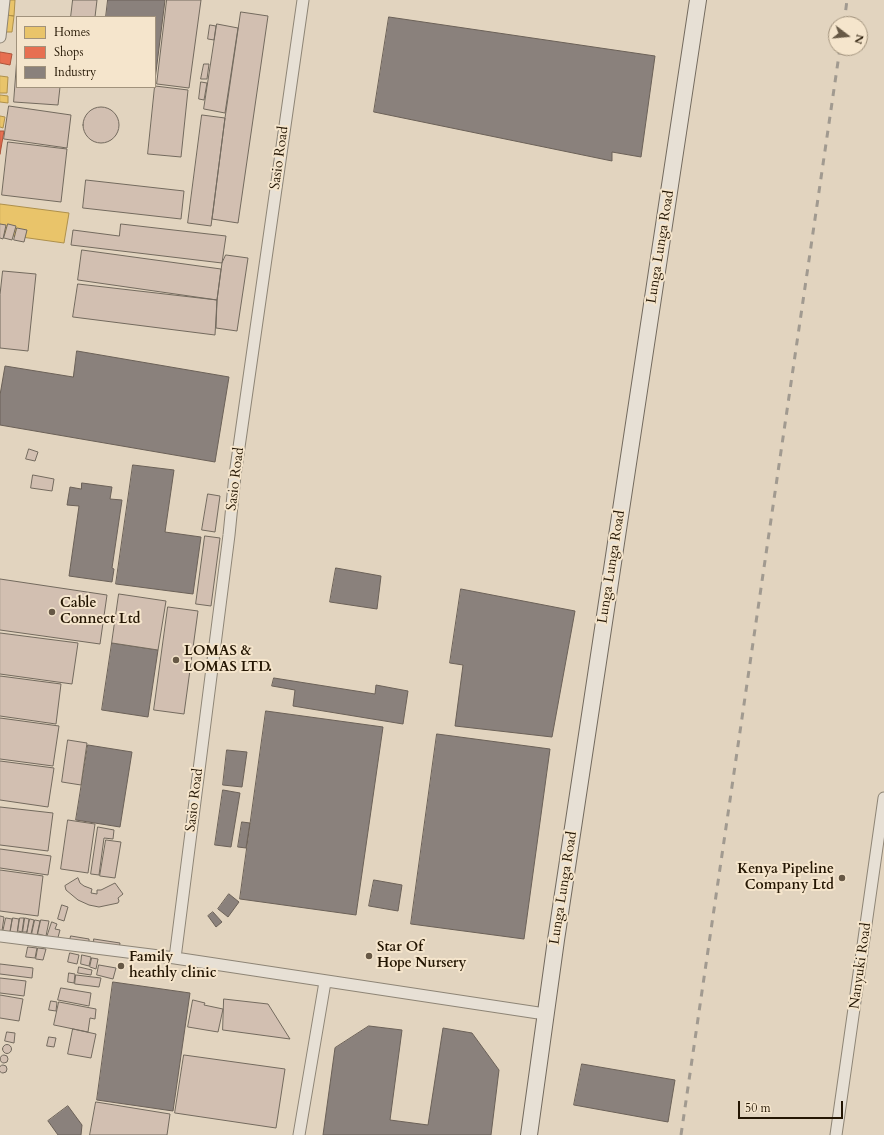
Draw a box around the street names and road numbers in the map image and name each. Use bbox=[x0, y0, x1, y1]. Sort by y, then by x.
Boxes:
street label: Sasio Road bbox=[267, 125, 293, 191]
street label: Lunga Lunga Road bbox=[644, 189, 678, 305]
street label: Sasio Road bbox=[224, 446, 248, 512]
street label: Lunga Lunga Road bbox=[595, 509, 629, 625]
street label: Sasio Road bbox=[183, 767, 207, 833]
street label: Lunga Lunga Road bbox=[547, 830, 581, 946]
street label: Nanyuki Road bbox=[847, 922, 875, 1010]

